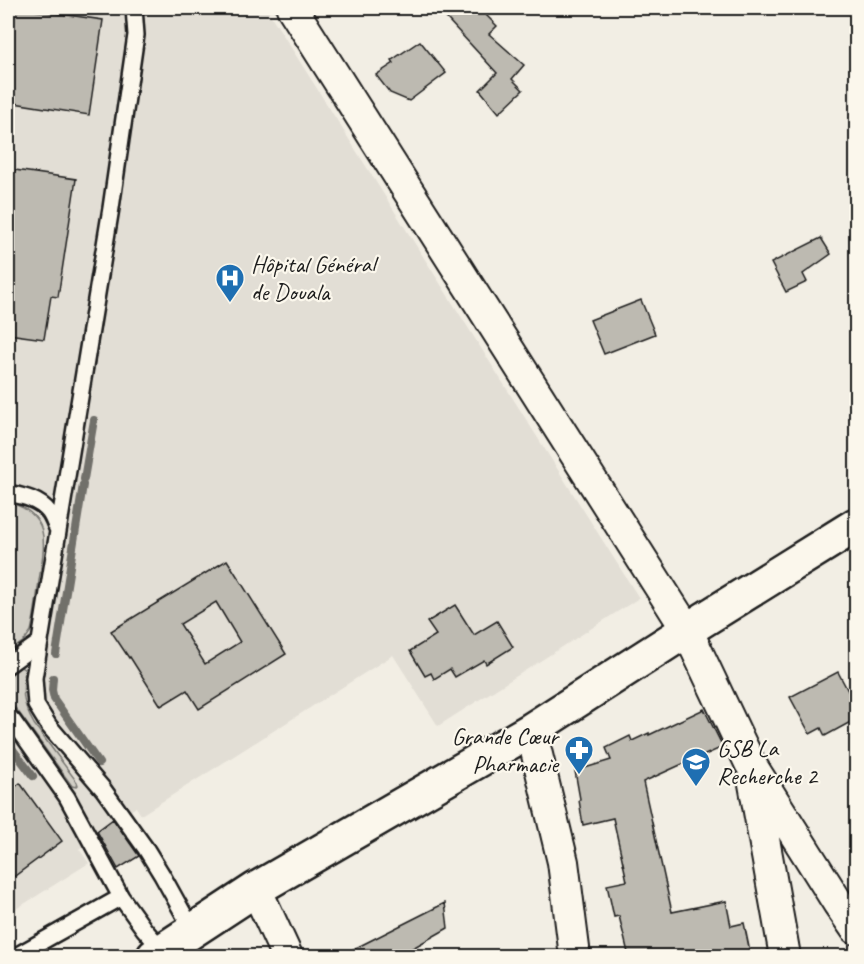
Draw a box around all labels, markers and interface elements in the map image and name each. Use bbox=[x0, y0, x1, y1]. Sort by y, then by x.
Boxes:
place label: Hôpital Général de Douala bbox=[251, 249, 379, 307]
hospital icon: Hôpital Général de Douala bbox=[214, 262, 246, 304]
place label: Grande Cœur Pharmacie bbox=[452, 721, 560, 779]
place label: GSB La Recherche 2 bbox=[717, 733, 819, 791]
pharmacy icon: Grande Cœur Pharmacie bbox=[563, 734, 595, 776]
school or university icon: GSB La Recherche 2 bbox=[680, 746, 712, 788]

